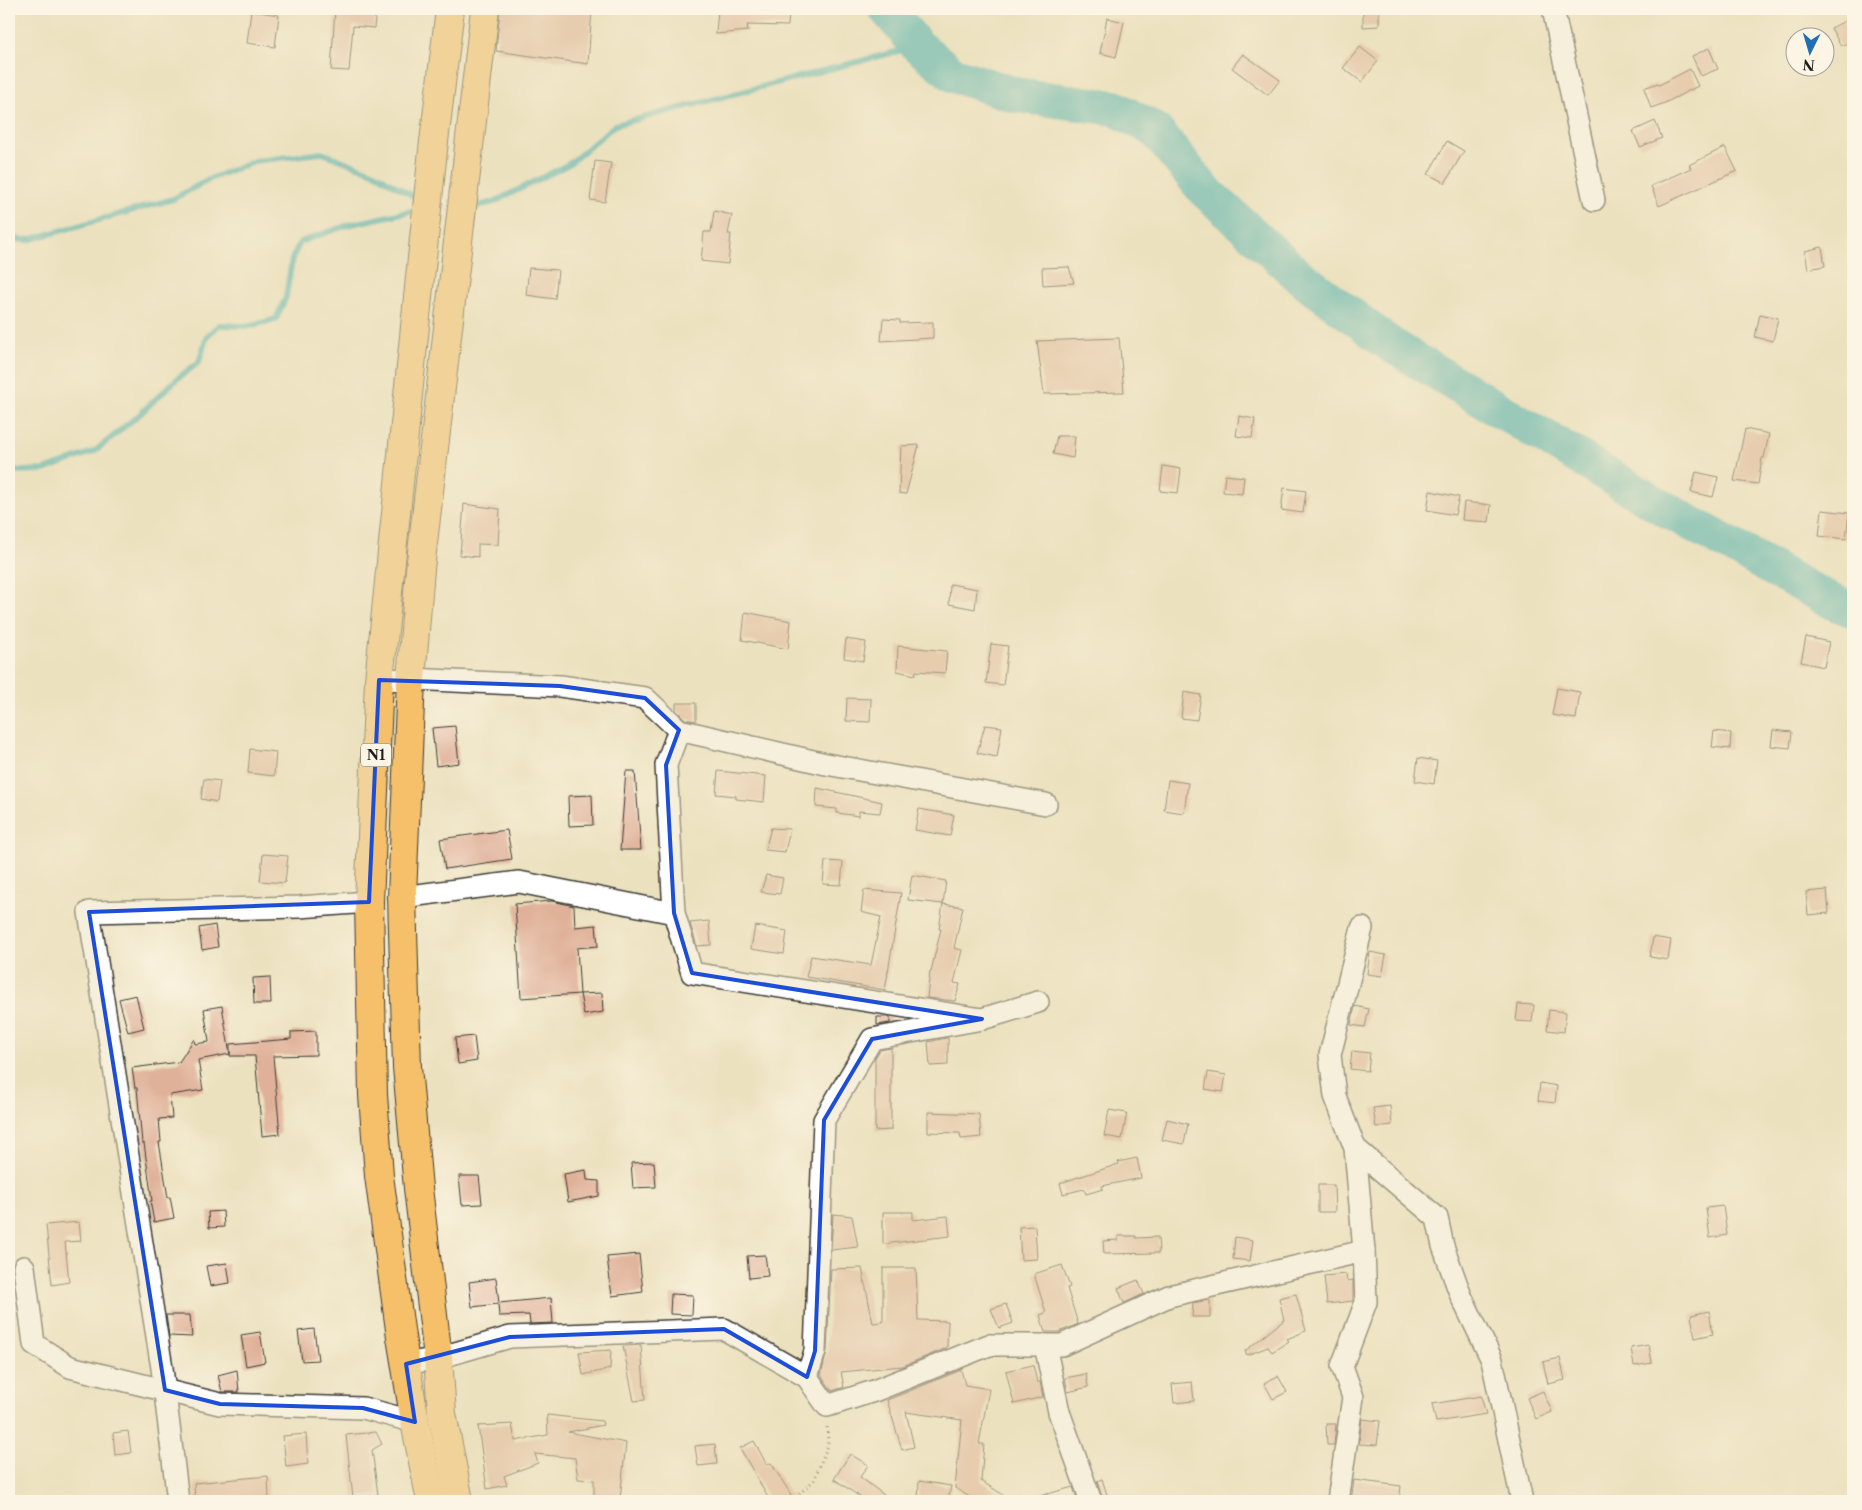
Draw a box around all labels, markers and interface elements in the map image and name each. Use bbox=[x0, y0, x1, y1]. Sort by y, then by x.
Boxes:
north arrow bbox=[1784, 28, 1834, 78]
text: N bbox=[1802, 55, 1816, 74]
road number: N1 bbox=[361, 744, 391, 766]

